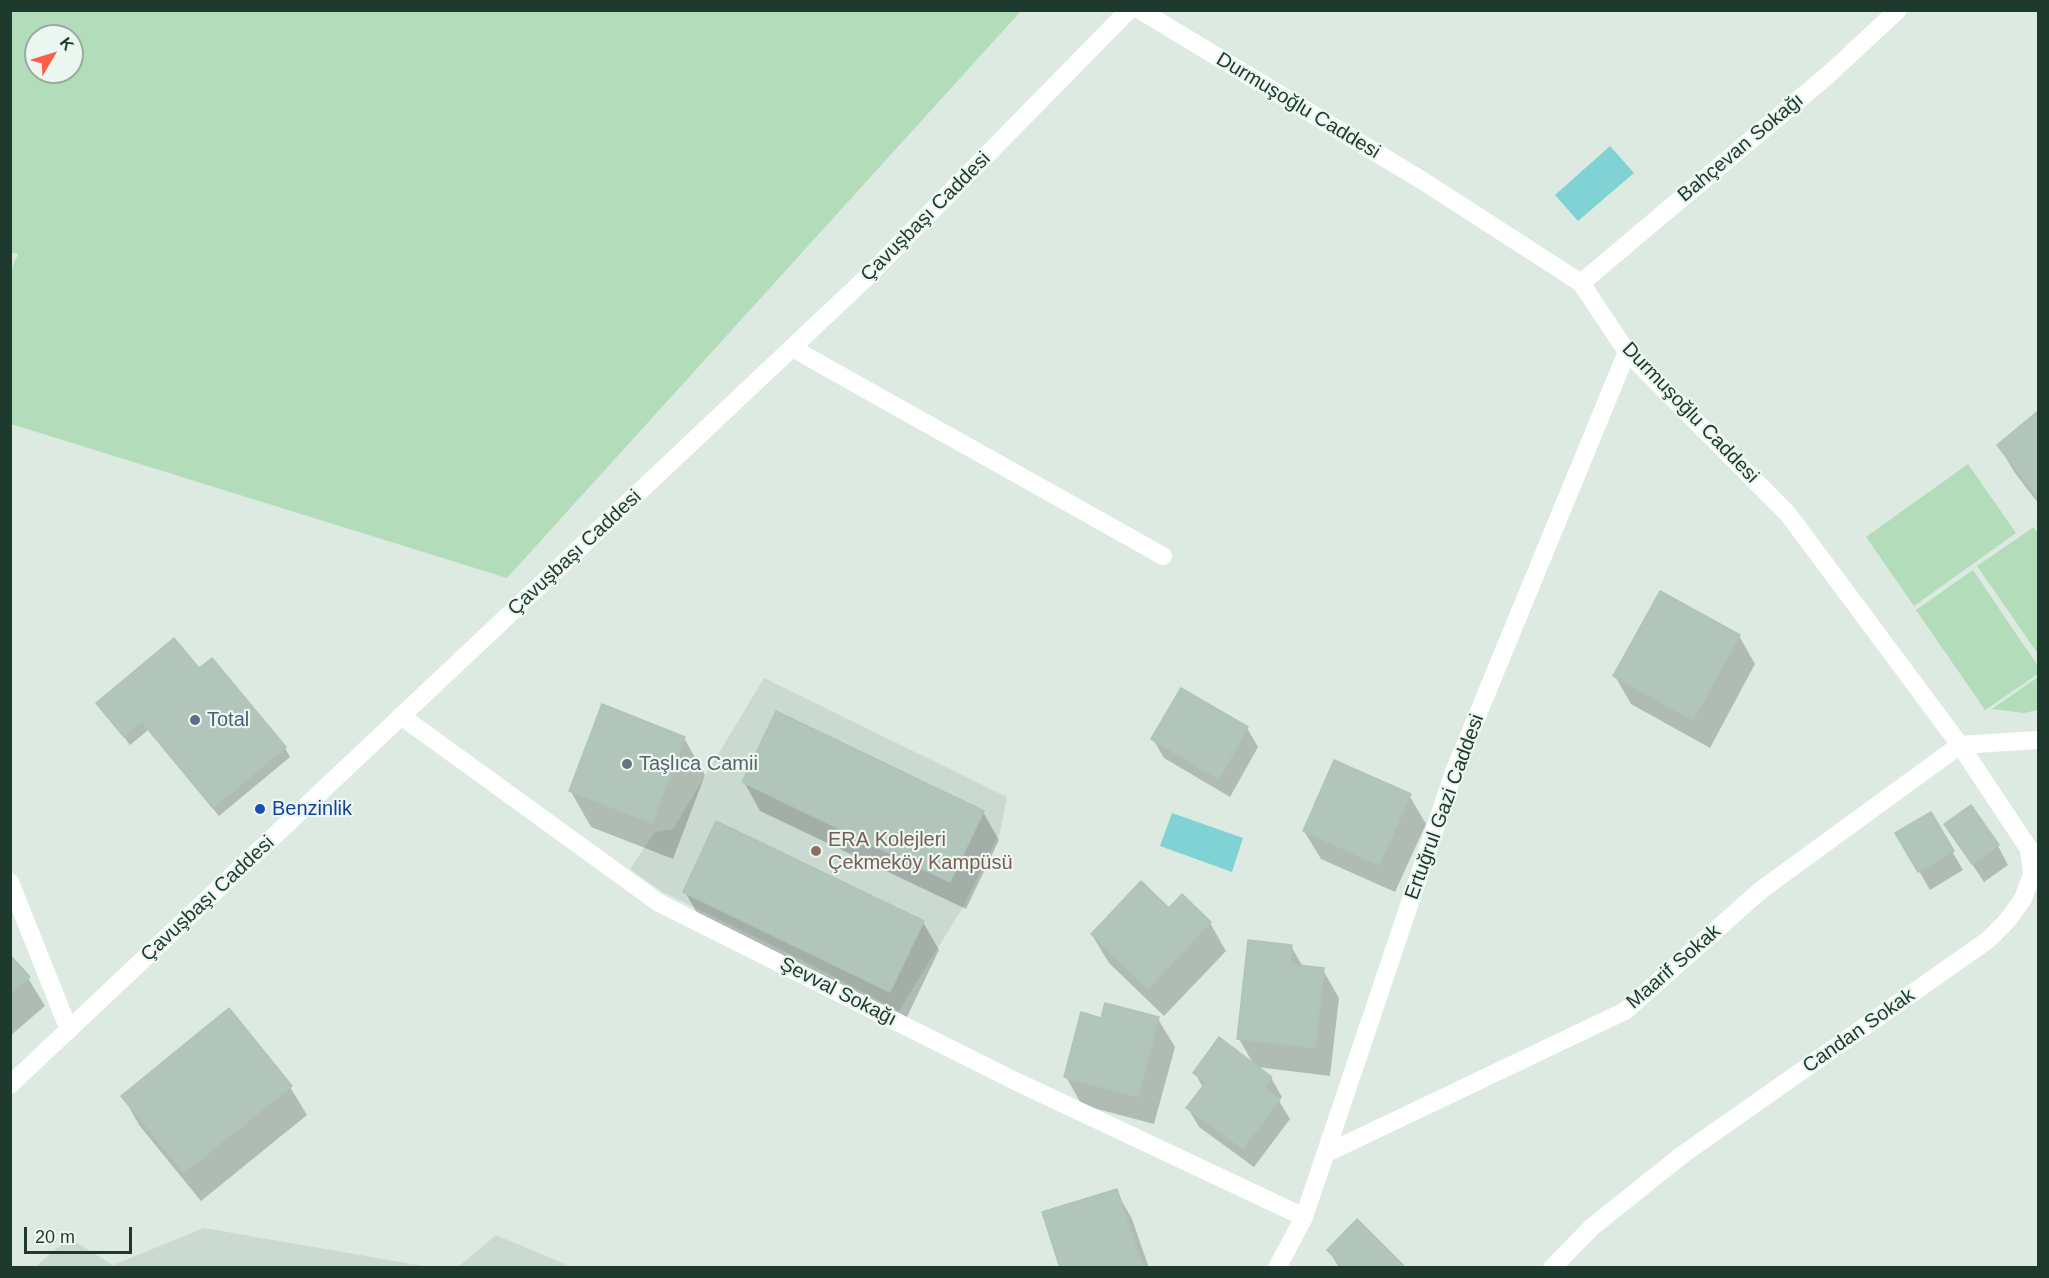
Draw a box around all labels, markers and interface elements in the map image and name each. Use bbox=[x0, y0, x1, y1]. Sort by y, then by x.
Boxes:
north arrow bbox=[24, 24, 84, 84]
text: K bbox=[57, 34, 77, 54]
street label: Durmuşoğlu Caddesi bbox=[1212, 48, 1384, 164]
street label: Bahçevan Sokağı bbox=[1673, 88, 1809, 208]
street label: Çavuşbaşı Caddesi bbox=[856, 147, 996, 287]
street label: Durmuşoğlu Caddesi bbox=[1617, 337, 1763, 489]
street label: Çavuşbaşı Caddesi bbox=[503, 485, 647, 621]
place label: Total bbox=[207, 708, 249, 732]
street label: Ertuğrul Gazi Caddesi bbox=[1400, 711, 1490, 903]
marker: Total bbox=[188, 713, 202, 727]
place label: Taşlıca Camii bbox=[639, 752, 758, 776]
marker: Taşlıca Camii bbox=[620, 757, 634, 771]
place label: Benzinlik bbox=[272, 797, 352, 821]
marker: Benzinlik bbox=[253, 802, 267, 816]
place label: ERA Kolejleri Çekmeköy Kampüsü bbox=[828, 828, 1013, 875]
street label: Çavuşbaşı Caddesi bbox=[136, 831, 280, 967]
marker: ERA Kolejleri Çekmeköy Kampüsü bbox=[809, 844, 823, 858]
street label: Maarif Sokak bbox=[1622, 920, 1726, 1014]
street label: Şevval Sokağı bbox=[776, 952, 900, 1032]
street label: Candan Sokak bbox=[1798, 984, 1920, 1078]
scale bar bbox=[27, 1215, 135, 1253]
text: 20 m bbox=[35, 1227, 75, 1247]

